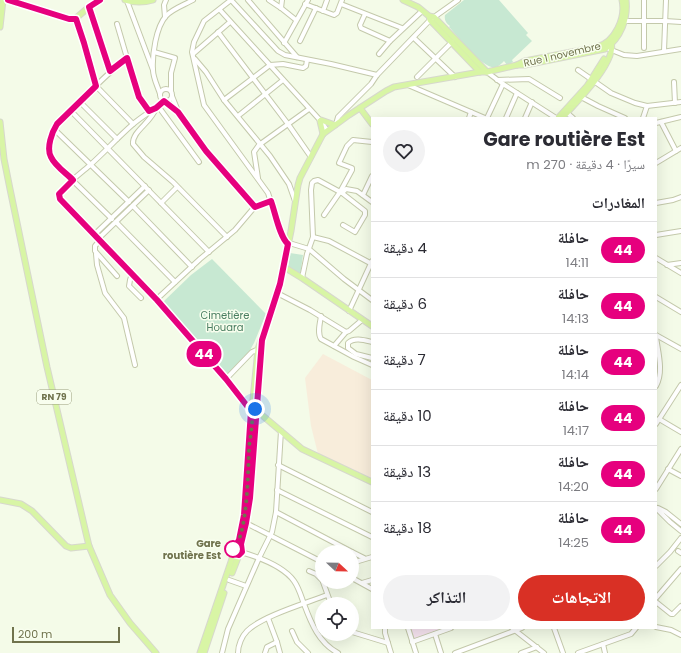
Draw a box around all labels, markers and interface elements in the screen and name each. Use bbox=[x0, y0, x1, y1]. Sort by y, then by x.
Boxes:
street label: Rue 1 novembre bbox=[522, 38, 602, 71]
text: Gare routière Est bbox=[483, 126, 645, 153]
button: heart bbox=[383, 130, 425, 172]
text: سيرًا · 4 دقيقة · 270 m bbox=[526, 155, 645, 174]
text: المغادرات bbox=[592, 192, 645, 213]
text: حافلة bbox=[558, 227, 589, 248]
text: 4 دقيقة bbox=[383, 237, 427, 258]
text: 44 bbox=[614, 240, 632, 260]
text: 14:11 bbox=[566, 253, 589, 272]
text: حافلة bbox=[558, 283, 589, 304]
text: 6 دقيقة bbox=[383, 293, 427, 314]
text: 44 bbox=[614, 296, 632, 316]
park label: Cimetière Houara bbox=[201, 308, 249, 335]
text: 14:13 bbox=[562, 309, 589, 328]
text: حافلة bbox=[558, 339, 589, 360]
line badge: 44 bbox=[186, 341, 222, 367]
text: 44 bbox=[195, 344, 213, 364]
text: 7 دقيقة bbox=[383, 349, 426, 370]
text: 44 bbox=[614, 352, 632, 372]
text: 14:14 bbox=[562, 365, 589, 384]
road number: RN 79 bbox=[37, 390, 71, 404]
text: حافلة bbox=[558, 395, 589, 416]
your location bbox=[245, 399, 265, 419]
text: 10 دقيقة bbox=[383, 405, 432, 426]
text: 44 bbox=[614, 408, 632, 428]
text: 14:17 bbox=[563, 421, 589, 440]
text: حافلة bbox=[558, 451, 589, 472]
text: 13 دقيقة bbox=[383, 461, 431, 482]
text: 44 bbox=[614, 464, 632, 484]
text: 14:20 bbox=[558, 477, 589, 496]
text: حافلة bbox=[558, 507, 589, 528]
text: 18 دقيقة bbox=[383, 517, 432, 538]
text: 44 bbox=[614, 520, 632, 540]
text: 14:25 bbox=[558, 533, 589, 552]
place label: Gare routière Est bbox=[163, 536, 221, 563]
marker: Gare routière Est bbox=[224, 540, 242, 558]
north arrow bbox=[315, 545, 359, 589]
map controls bbox=[315, 545, 359, 641]
button: التذاكر bbox=[383, 575, 510, 621]
button: الاتجاهات bbox=[518, 575, 645, 621]
button: locate bbox=[315, 597, 359, 641]
scale bar bbox=[12, 625, 120, 644]
text: 200 m bbox=[18, 626, 52, 642]

